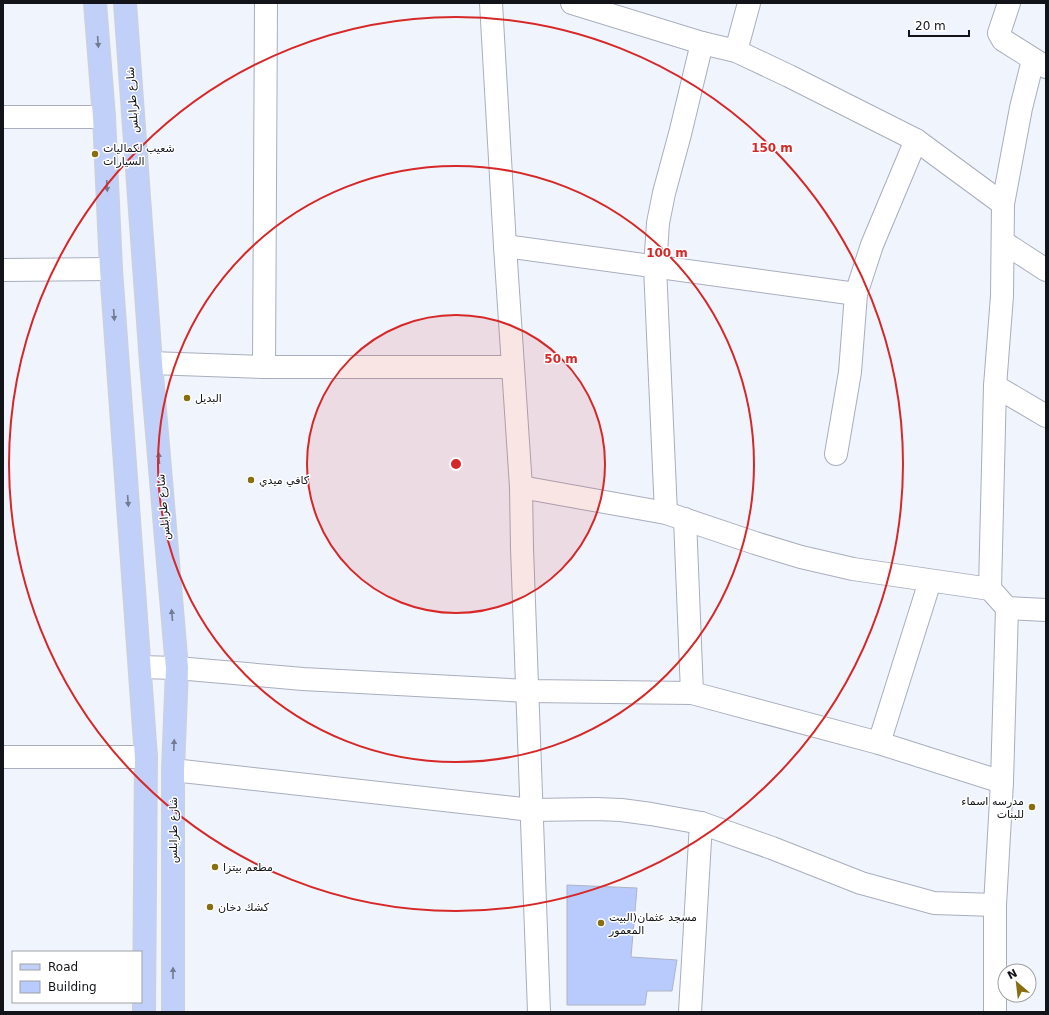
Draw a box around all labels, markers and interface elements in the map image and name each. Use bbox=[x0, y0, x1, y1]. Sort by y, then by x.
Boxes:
scale bar bbox=[909, 12, 969, 38]
text: 20 m bbox=[915, 19, 946, 33]
one-way arrow bbox=[94, 36, 101, 48]
street label: شارع طرابلس bbox=[124, 66, 141, 134]
text: 150 m bbox=[751, 141, 793, 155]
place label: شعيب لكماليات السيارات bbox=[103, 142, 175, 168]
marker: شعيب لكماليات السيارات bbox=[90, 149, 100, 159]
one-way arrow bbox=[103, 180, 110, 192]
text: 100 m bbox=[646, 246, 688, 260]
one-way arrow bbox=[111, 309, 118, 321]
text: 50 m bbox=[544, 352, 578, 366]
place label: البديل bbox=[195, 392, 222, 405]
marker: البديل bbox=[182, 393, 192, 403]
one-way arrow bbox=[156, 452, 163, 464]
centre of rings bbox=[449, 457, 463, 471]
street label: شارع طرابلس bbox=[154, 473, 173, 541]
place label: كافي ميدي bbox=[259, 474, 310, 487]
marker: كافي ميدي bbox=[246, 475, 256, 485]
one-way arrow bbox=[124, 495, 131, 507]
one-way arrow bbox=[169, 609, 176, 621]
one-way arrow bbox=[171, 738, 177, 751]
place label: مدرسه اسماء للبنات bbox=[961, 795, 1024, 821]
street label: شارع طرابلس bbox=[167, 797, 180, 863]
marker: مدرسه اسماء للبنات bbox=[1027, 802, 1037, 812]
place label: مطعم بيتزا bbox=[223, 861, 273, 874]
marker: مطعم بيتزا bbox=[210, 862, 220, 872]
place label: كشك دخان bbox=[218, 901, 270, 914]
marker: كشك دخان bbox=[205, 902, 215, 912]
place label: مسجد عثمان(البيت المعمور bbox=[608, 911, 697, 937]
marker: مسجد عثمان(البيت المعمور bbox=[596, 918, 606, 928]
legend bbox=[12, 951, 142, 1003]
text: Road bbox=[48, 960, 78, 974]
north arrow bbox=[997, 963, 1037, 1003]
one-way arrow bbox=[170, 966, 176, 979]
text: N bbox=[1005, 967, 1020, 983]
text: Building bbox=[48, 980, 97, 994]

